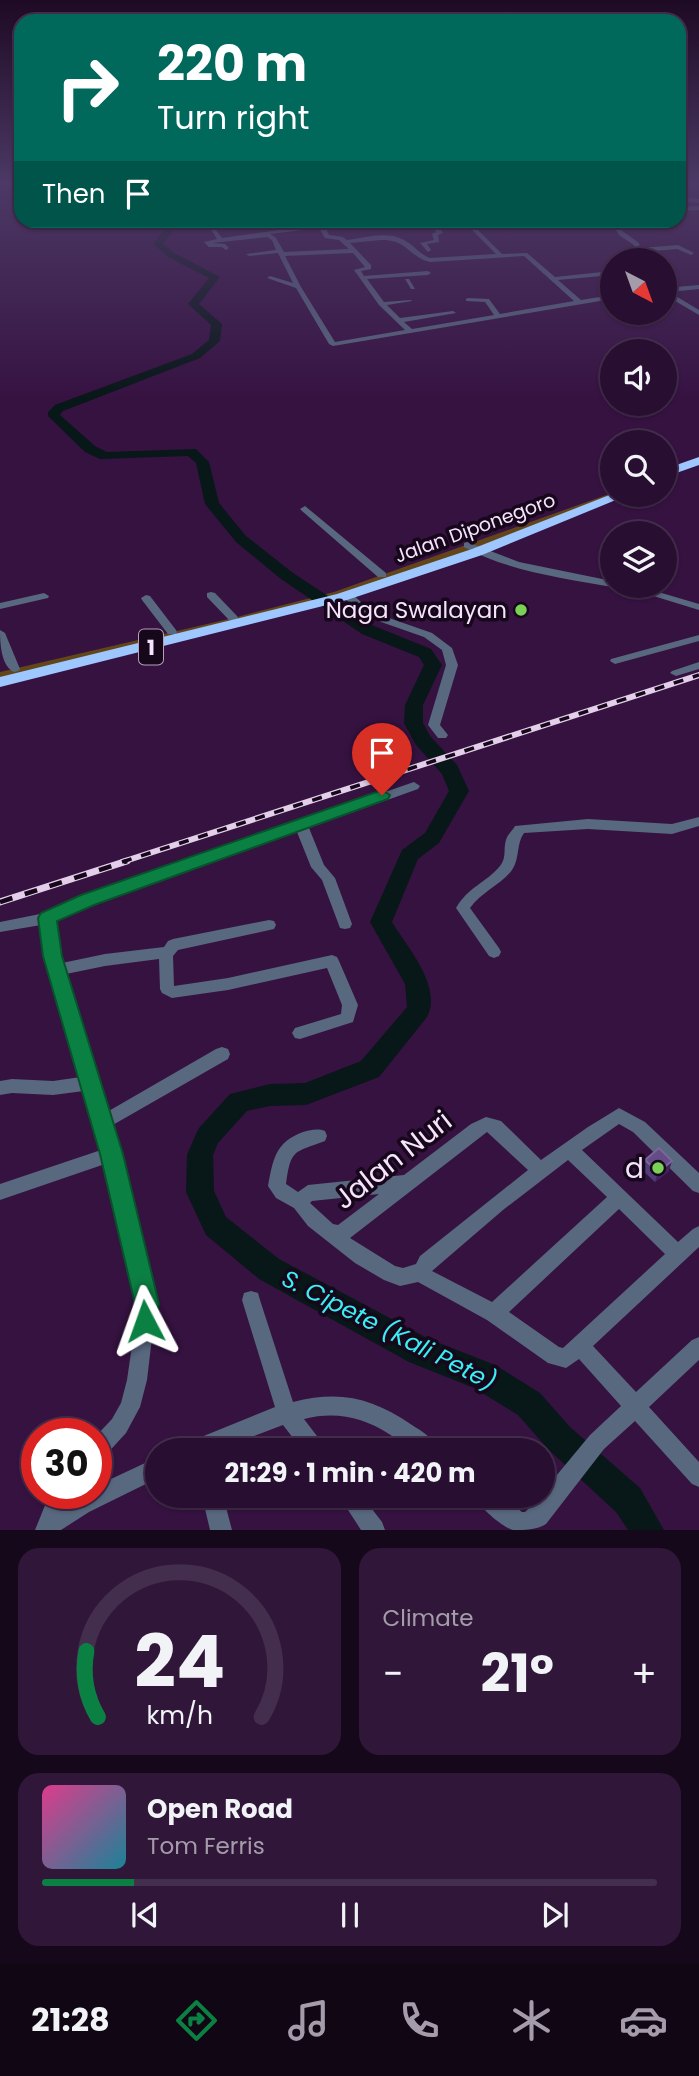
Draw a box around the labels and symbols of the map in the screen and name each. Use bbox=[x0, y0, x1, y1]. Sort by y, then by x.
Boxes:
north arrow bbox=[600, 248, 677, 326]
street label: Jalan Diponegoro bbox=[391, 486, 559, 570]
place label: Naga Swalayan bbox=[326, 594, 507, 626]
marker: Naga Swalayan bbox=[513, 602, 529, 618]
road number: 1 bbox=[139, 630, 163, 664]
pin bbox=[352, 723, 412, 795]
street label: Jalan Nuri bbox=[326, 1102, 460, 1218]
place label: d bbox=[625, 1149, 644, 1188]
marker: d bbox=[650, 1160, 666, 1176]
water label: S. Cipete (Kali Pete) bbox=[276, 1262, 502, 1398]
position arrow bbox=[108, 1284, 182, 1358]
speed limit sign: 30 bbox=[21, 1418, 112, 1509]

